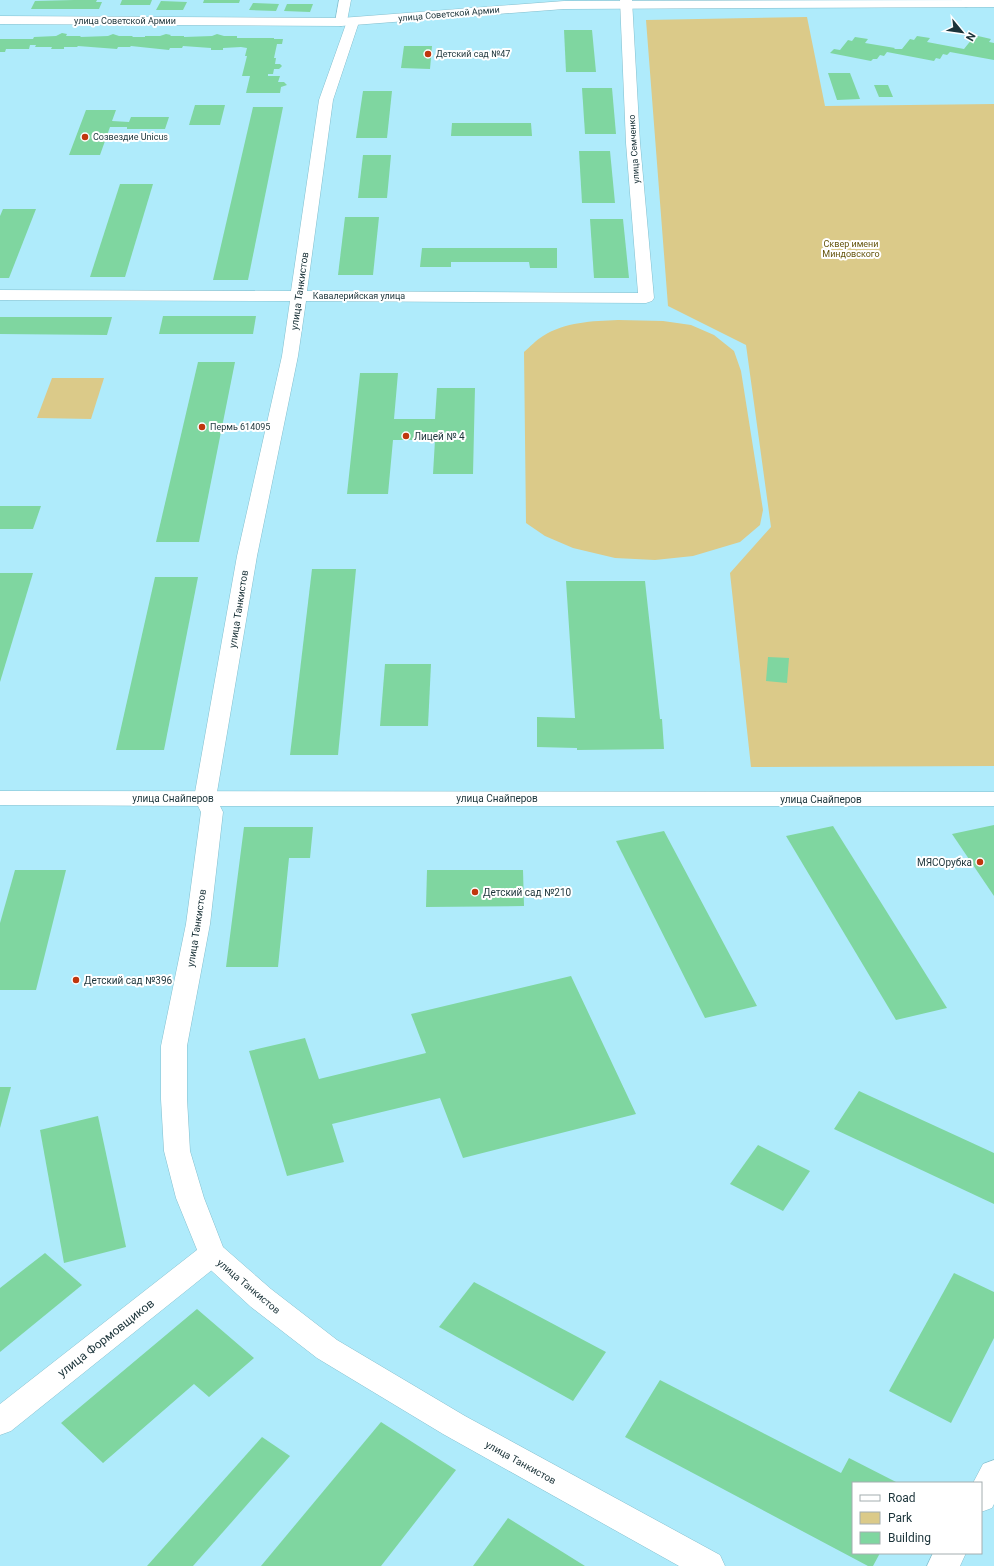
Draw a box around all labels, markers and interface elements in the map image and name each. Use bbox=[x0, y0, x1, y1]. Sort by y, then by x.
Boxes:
street label: улица Советской Армии bbox=[398, 5, 500, 23]
north arrow bbox=[942, 12, 982, 52]
street label: улица Советской Армии bbox=[74, 16, 176, 26]
text: N bbox=[963, 30, 978, 43]
marker: Детский сад №47 bbox=[423, 49, 433, 59]
place label: Детский сад №47 bbox=[436, 49, 510, 59]
street label: улица Семченко bbox=[627, 114, 641, 184]
marker: Созвездие Unicus bbox=[80, 132, 90, 142]
place label: Созвездие Unicus bbox=[93, 132, 168, 142]
park label: Сквер имени Миндовского bbox=[822, 239, 880, 259]
street label: улица Танкистов bbox=[289, 251, 310, 331]
street label: Кавалерийская улица bbox=[313, 291, 405, 301]
marker: Пермь 614095 bbox=[197, 422, 207, 432]
place label: Пермь 614095 bbox=[210, 422, 270, 432]
marker: Лицей № 4 bbox=[401, 431, 411, 441]
place label: Лицей № 4 bbox=[414, 431, 465, 442]
street label: улица Танкистов bbox=[227, 569, 250, 649]
street label: улица Снайперов bbox=[132, 793, 214, 804]
street label: улица Снайперов bbox=[456, 793, 538, 804]
street label: улица Снайперов bbox=[780, 794, 862, 805]
place label: МЯСОрубка bbox=[917, 857, 972, 868]
marker: МЯСОрубка bbox=[975, 857, 985, 867]
marker: Детский сад №210 bbox=[470, 887, 480, 897]
place label: Детский сад №210 bbox=[483, 887, 572, 898]
street label: улица Танкистов bbox=[185, 888, 208, 968]
marker: Детский сад №396 bbox=[71, 975, 81, 985]
place label: Детский сад №396 bbox=[84, 975, 173, 986]
street label: улица Танкистов bbox=[215, 1257, 283, 1316]
street label: улица Формовщиков bbox=[55, 1296, 157, 1380]
street label: улица Танкистов bbox=[484, 1439, 558, 1486]
legend bbox=[852, 1482, 982, 1554]
text: Road bbox=[888, 1491, 916, 1505]
text: Park bbox=[888, 1511, 913, 1525]
text: Building bbox=[888, 1531, 931, 1545]

